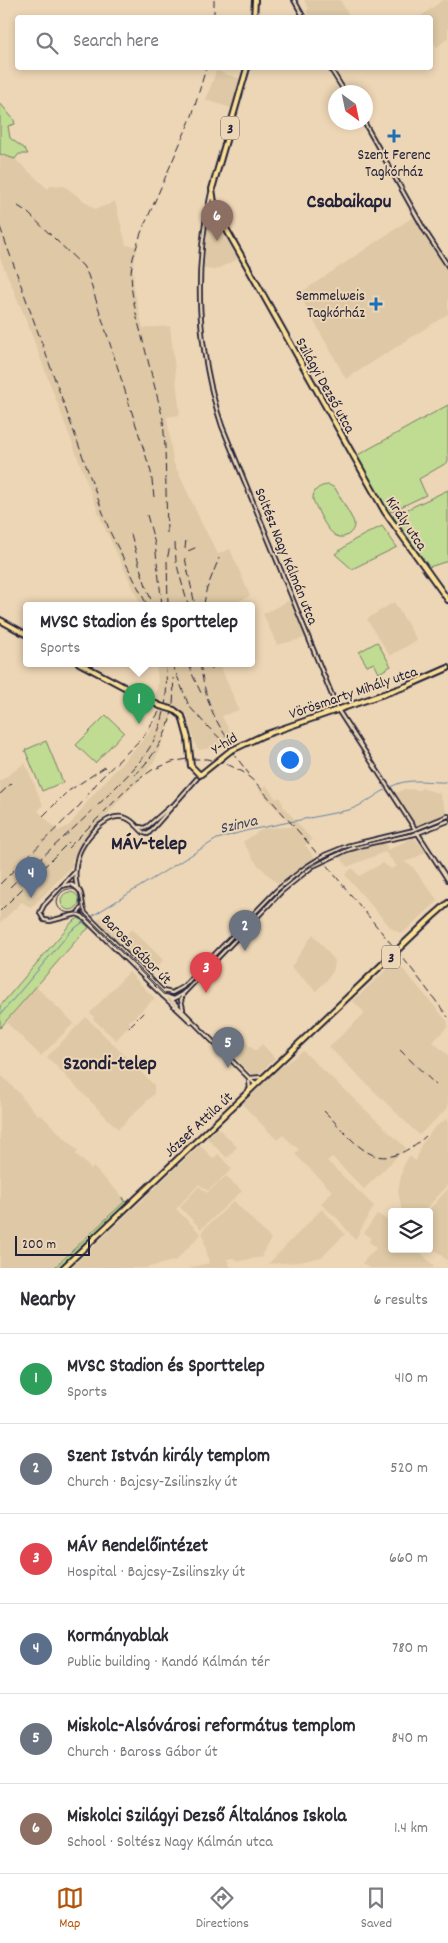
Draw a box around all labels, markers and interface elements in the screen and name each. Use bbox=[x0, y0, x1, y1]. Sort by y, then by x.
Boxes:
search box bbox=[15, 15, 433, 70]
icon: search bbox=[33, 29, 61, 57]
text: Search here bbox=[73, 29, 159, 56]
north arrow bbox=[328, 85, 373, 130]
road number: 3 bbox=[221, 116, 239, 140]
marker: Szent Ferenc Tagkórház bbox=[387, 129, 401, 143]
place label: Szent Ferenc Tagkórház bbox=[357, 145, 431, 184]
district label: Csabaikapu bbox=[307, 189, 391, 217]
pin: 6 bbox=[201, 200, 233, 241]
place label: Semmelweis Tagkórház bbox=[296, 286, 365, 325]
marker: Semmelweis Tagkórház bbox=[369, 297, 383, 311]
street label: Szilágyi Dezső utca bbox=[289, 334, 360, 439]
street label: Soltész Nagy Kálmán utca bbox=[248, 485, 323, 629]
street label: Király utca bbox=[379, 493, 432, 556]
popup bbox=[23, 602, 255, 667]
text: MVSC Stadion és Sporttelep bbox=[40, 610, 238, 637]
text: Sports bbox=[40, 637, 80, 660]
street label: Vörösmarty Mihály utca bbox=[287, 661, 422, 726]
pin: 1 bbox=[123, 683, 155, 724]
street label: Y-híd bbox=[208, 728, 242, 761]
your location bbox=[277, 747, 303, 773]
water label: Szinva bbox=[218, 810, 261, 841]
district label: MÁV-telep bbox=[111, 831, 187, 859]
pin: 4 bbox=[15, 857, 47, 898]
street label: Baross Gábor út bbox=[95, 910, 176, 991]
pin: 2 bbox=[229, 910, 261, 951]
road number: 3 bbox=[382, 946, 400, 969]
pin: 3 bbox=[190, 952, 222, 993]
pin: 5 bbox=[212, 1027, 244, 1068]
district label: Szondi-telep bbox=[63, 1051, 157, 1079]
street label: József Attila út bbox=[160, 1087, 239, 1163]
map controls bbox=[388, 1208, 433, 1253]
button: layers bbox=[388, 1208, 433, 1253]
scale bar bbox=[15, 1233, 90, 1256]
text: 200 m bbox=[22, 1235, 56, 1255]
text: Nearby bbox=[20, 1286, 75, 1316]
text: 6 results bbox=[373, 1289, 428, 1312]
text: MVSC Stadion és Sporttelep bbox=[67, 1354, 265, 1381]
text: 1 bbox=[34, 1367, 38, 1390]
text: 410 m bbox=[394, 1367, 428, 1390]
text: Sports bbox=[67, 1381, 107, 1404]
text: Szent István király templom bbox=[67, 1444, 270, 1471]
text: 2 bbox=[33, 1457, 40, 1480]
text: 520 m bbox=[390, 1457, 428, 1480]
text: Church · Bajcsy-Zsilinszky út bbox=[67, 1471, 237, 1494]
text: MÁV Rendelőintézet bbox=[67, 1534, 208, 1561]
text: 3 bbox=[32, 1547, 40, 1570]
text: 660 m bbox=[389, 1547, 428, 1570]
text: Hospital · Bajcsy-Zsilinszky út bbox=[67, 1561, 245, 1584]
text: Kormányablak bbox=[67, 1624, 169, 1651]
text: 4 bbox=[33, 1637, 39, 1660]
text: 780 m bbox=[392, 1637, 428, 1660]
text: Public building · Kandó Kálmán tér bbox=[67, 1651, 270, 1674]
text: Miskolc-Alsóvárosi református templom bbox=[67, 1714, 356, 1741]
text: 5 bbox=[32, 1727, 40, 1750]
text: 840 m bbox=[392, 1727, 428, 1750]
text: Church · Baross Gábor út bbox=[67, 1741, 218, 1764]
text: Miskolci Szilágyi Dezső Általános Iskola bbox=[67, 1804, 346, 1831]
text: 6 bbox=[32, 1817, 40, 1840]
text: 1.4 km bbox=[394, 1817, 428, 1840]
text: School · Soltész Nagy Kálmán utca bbox=[67, 1831, 273, 1854]
tab: Map bbox=[56, 1884, 84, 1934]
tab: Directions bbox=[196, 1884, 249, 1934]
tab: Saved bbox=[361, 1884, 392, 1934]

